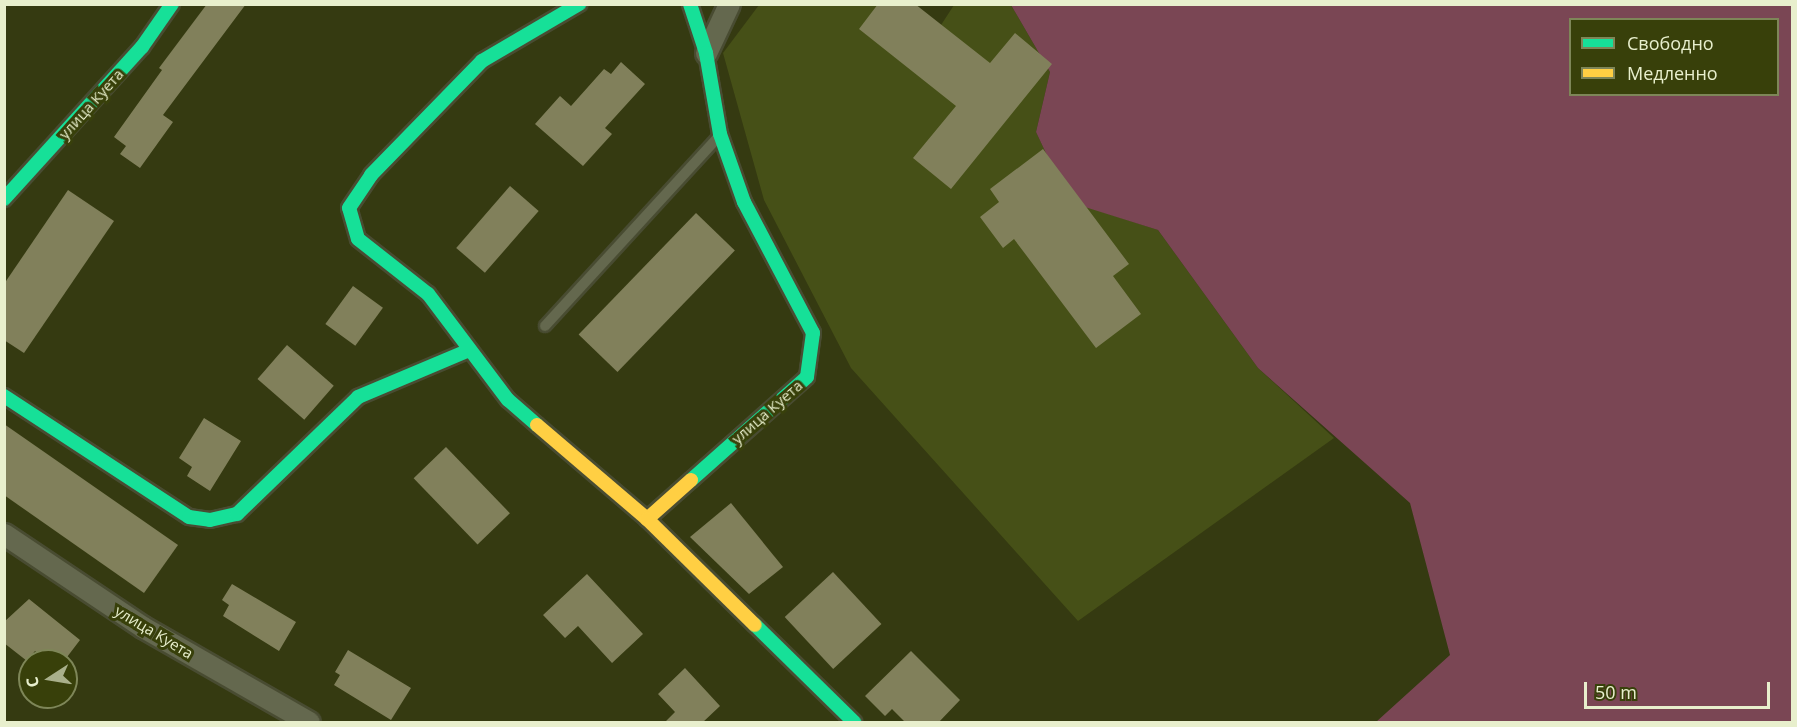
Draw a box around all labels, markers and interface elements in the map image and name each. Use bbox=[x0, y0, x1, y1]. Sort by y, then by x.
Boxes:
legend bbox=[1569, 18, 1779, 96]
text: Свободно bbox=[1627, 31, 1714, 55]
text: Медленно bbox=[1627, 61, 1718, 85]
street label: улица Куета bbox=[55, 65, 127, 143]
street label: улица Куета bbox=[728, 376, 806, 448]
street label: улица Куета bbox=[112, 602, 196, 662]
north arrow bbox=[18, 649, 78, 709]
scale bar bbox=[1587, 670, 1773, 708]
text: С bbox=[21, 675, 44, 690]
text: 50 m bbox=[1595, 680, 1637, 704]

